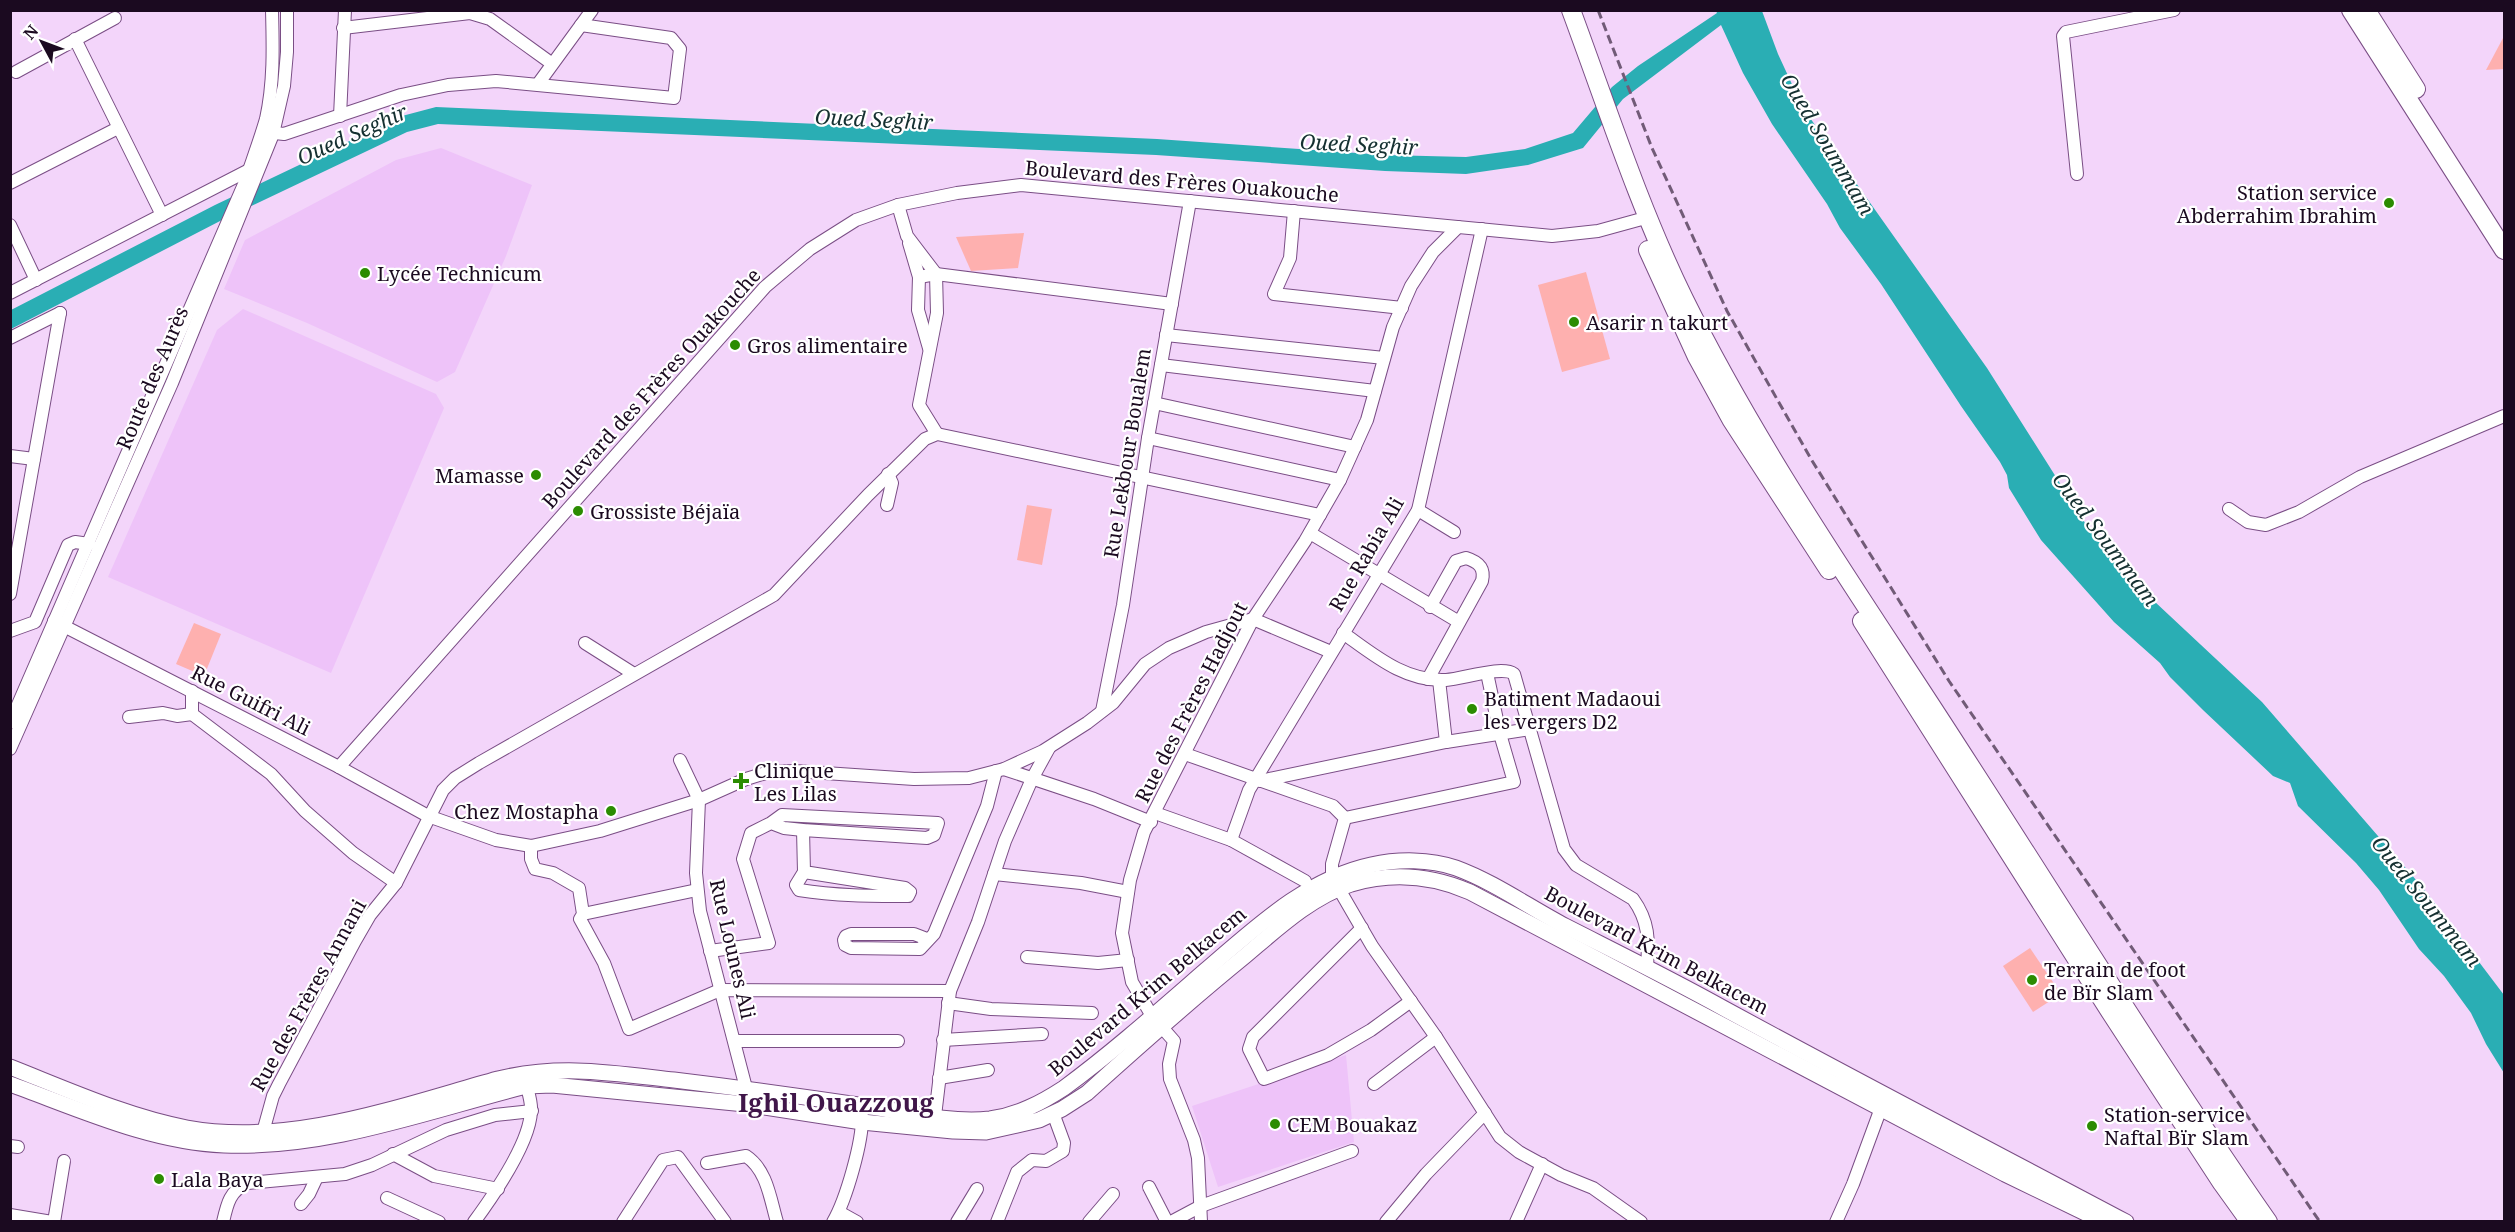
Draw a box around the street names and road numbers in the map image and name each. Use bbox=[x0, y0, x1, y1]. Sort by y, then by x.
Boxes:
street label: Boulevard des Frères Ouakouche bbox=[1024, 154, 1340, 208]
street label: Boulevard des Frères Ouakouche bbox=[536, 262, 766, 514]
street label: Route des Aurès bbox=[110, 302, 194, 454]
street label: Rue Lekbour Boualem bbox=[1097, 346, 1157, 560]
street label: Rue Rabia Ali bbox=[1322, 491, 1410, 616]
street label: Rue des Frères Hadjout bbox=[1129, 597, 1253, 807]
street label: Rue Guifri Ali bbox=[187, 658, 316, 742]
street label: Rue Lounes Ali bbox=[704, 876, 762, 1022]
street label: Boulevard Krim Belkacem bbox=[1540, 879, 1774, 1021]
street label: Rue des Frères Annani bbox=[244, 894, 372, 1096]
street label: Boulevard Krim Belkacem bbox=[1042, 900, 1252, 1082]

